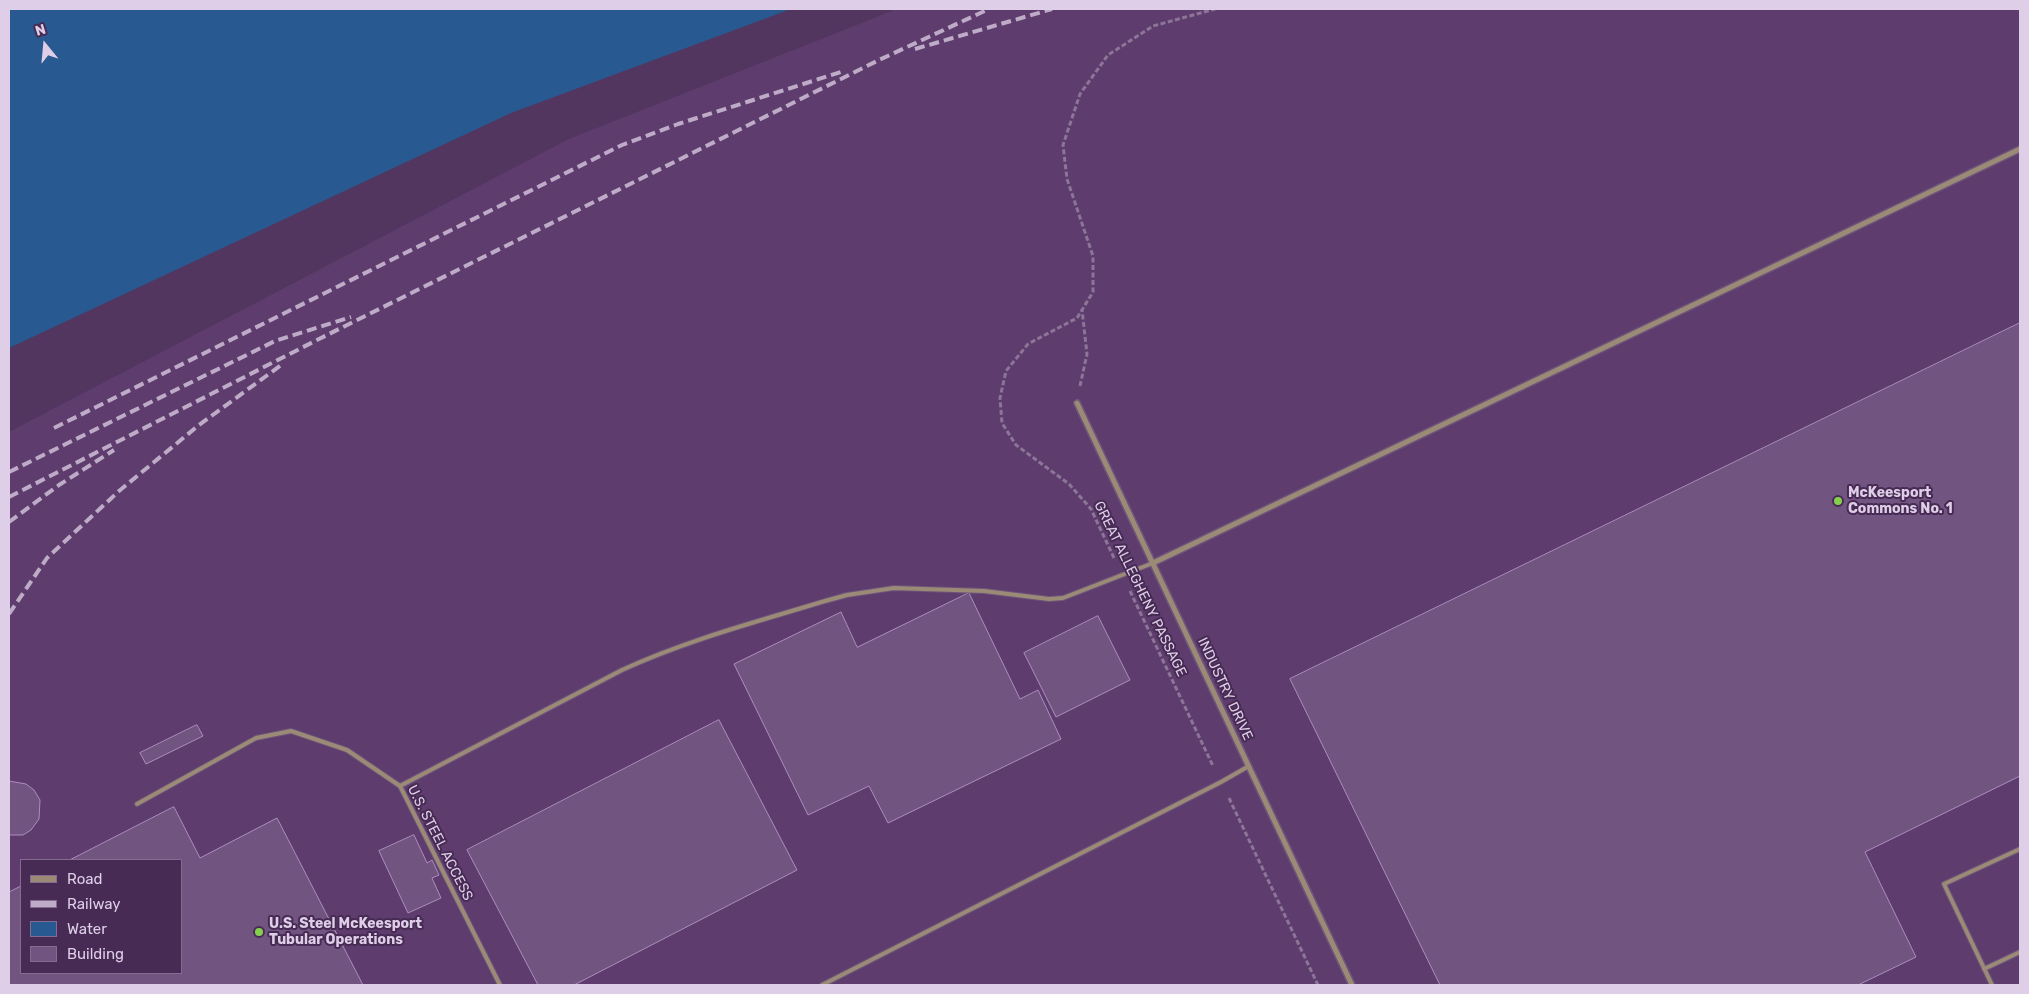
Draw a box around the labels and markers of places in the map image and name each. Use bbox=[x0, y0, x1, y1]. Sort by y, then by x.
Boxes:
place label: McKeesport Commons No. 1 bbox=[1848, 485, 1953, 518]
marker: McKeesport Commons No. 1 bbox=[1832, 495, 1844, 507]
place label: U.S. Steel McKeesport Tubular Operations bbox=[269, 916, 422, 949]
marker: U.S. Steel McKeesport Tubular Operations bbox=[253, 926, 265, 938]

